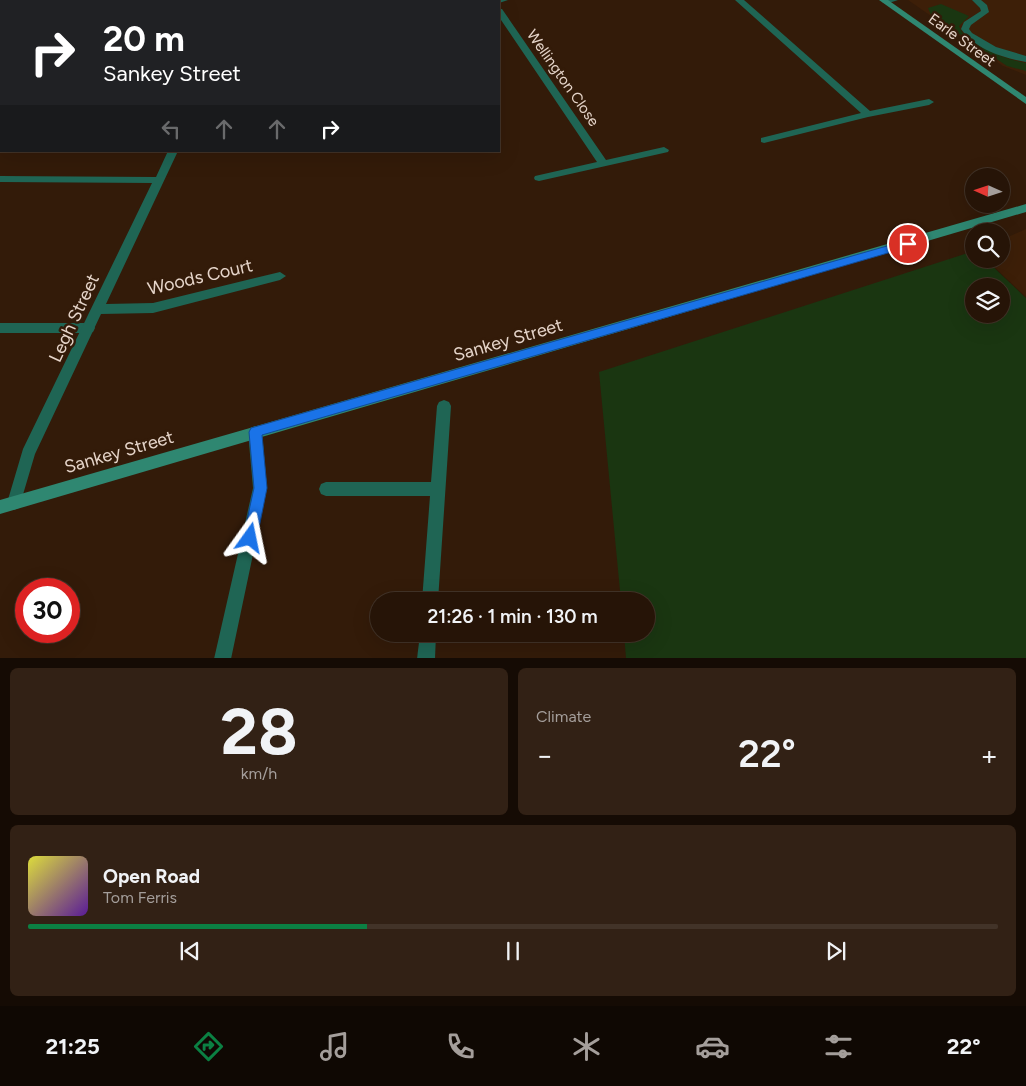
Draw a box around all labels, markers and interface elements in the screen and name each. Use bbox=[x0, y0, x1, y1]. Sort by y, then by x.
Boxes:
street label: Earle Street bbox=[925, 10, 999, 71]
text: 20 m bbox=[103, 18, 185, 60]
icon: right bbox=[20, 20, 85, 85]
street label: Wellington Close bbox=[523, 26, 603, 130]
text: Sankey Street bbox=[103, 60, 241, 87]
icon: left bbox=[157, 115, 185, 143]
icon: ahead bbox=[210, 115, 238, 143]
icon: ahead bbox=[263, 115, 291, 143]
icon: right bbox=[316, 115, 344, 143]
north arrow bbox=[965, 168, 1010, 212]
map controls bbox=[965, 168, 1010, 323]
pin bbox=[887, 223, 929, 265]
button: search bbox=[965, 223, 1010, 268]
icon: arrive bbox=[894, 230, 922, 258]
street label: Woods Court bbox=[145, 254, 255, 300]
street label: Legh Street bbox=[44, 270, 104, 366]
button: layers bbox=[965, 278, 1010, 323]
street label: Sankey Street bbox=[451, 314, 565, 366]
street label: Sankey Street bbox=[62, 426, 176, 478]
position arrow bbox=[223, 511, 275, 563]
speed limit sign: 30 bbox=[15, 578, 80, 643]
text: 21:26 · 1 min · 130 m bbox=[427, 605, 598, 628]
text: 28 bbox=[220, 692, 298, 770]
text: Climate bbox=[536, 707, 591, 726]
text: 22° bbox=[738, 731, 796, 777]
text: − bbox=[536, 738, 553, 772]
text: + bbox=[981, 738, 998, 772]
text: km/h bbox=[241, 764, 277, 783]
text: Open Road bbox=[103, 865, 200, 888]
text: Tom Ferris bbox=[103, 888, 177, 907]
icon: previous bbox=[176, 937, 204, 965]
icon: pause bbox=[499, 937, 527, 965]
icon: next bbox=[822, 937, 850, 965]
icon: directions bbox=[191, 1029, 226, 1064]
icon: music bbox=[317, 1029, 352, 1064]
icon: phone bbox=[443, 1029, 478, 1064]
icon: climate bbox=[569, 1029, 604, 1064]
icon: car bbox=[695, 1029, 730, 1064]
icon: filters bbox=[821, 1029, 856, 1064]
text: 21:25 bbox=[46, 1033, 100, 1060]
text: 22° bbox=[947, 1033, 980, 1060]

